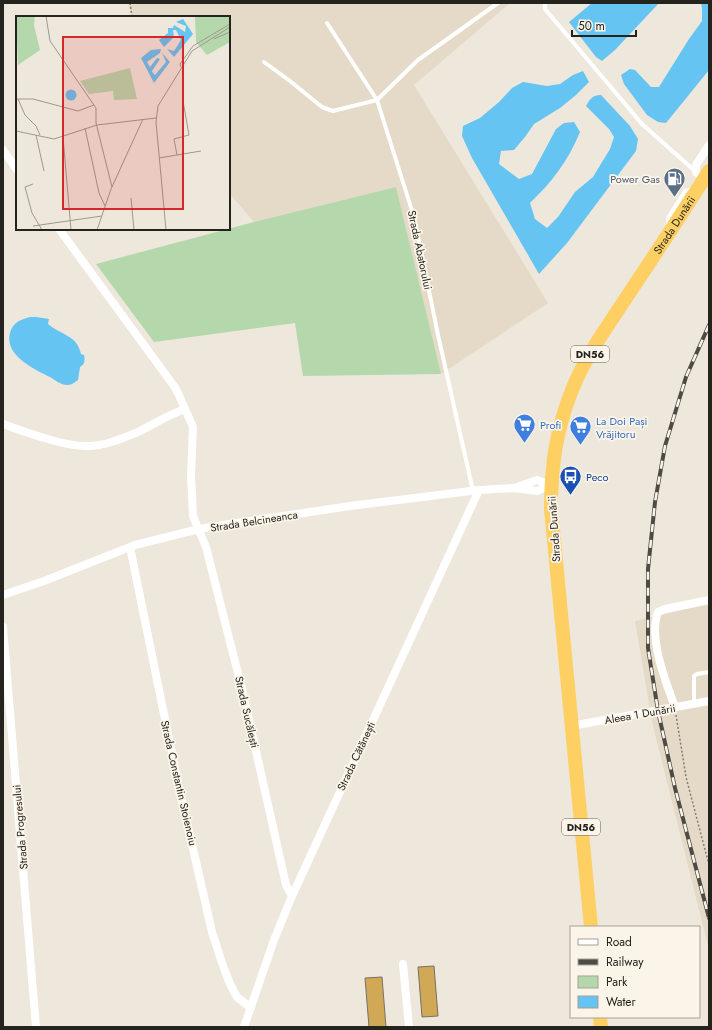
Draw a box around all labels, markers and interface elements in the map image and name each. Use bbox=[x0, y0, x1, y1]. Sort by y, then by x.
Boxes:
scale bar bbox=[572, 12, 636, 38]
inset map bbox=[16, 16, 230, 230]
text: 50 m bbox=[578, 17, 605, 35]
fuel station icon: Power Gas bbox=[662, 166, 688, 199]
place label: Power Gas bbox=[610, 171, 661, 187]
street label: Strada Dunării bbox=[649, 193, 699, 257]
street label: Strada Abatorului bbox=[404, 209, 436, 291]
road number: DN56 bbox=[571, 346, 609, 362]
supermarket icon: Profi bbox=[511, 412, 537, 445]
place label: La Doi Pași Vrăjitoru bbox=[596, 413, 648, 442]
supermarket icon: La Doi Pași Vrăjitoru bbox=[568, 414, 594, 447]
place label: Profi bbox=[540, 417, 562, 433]
bus stop icon: Peco bbox=[558, 464, 584, 497]
place label: Peco bbox=[586, 469, 609, 485]
street label: Strada Dunării bbox=[544, 495, 564, 563]
street label: Strada Belcineanca bbox=[209, 506, 299, 536]
street label: Strada Sucălești bbox=[231, 675, 263, 750]
street label: Aleea 1 Dunării bbox=[603, 700, 677, 728]
street label: Strada Constantin Stoienoiu bbox=[157, 719, 201, 847]
street label: Strada Cătănești bbox=[333, 719, 379, 793]
street label: Strada Progresului bbox=[8, 784, 32, 870]
road number: DN56 bbox=[562, 819, 600, 835]
legend bbox=[570, 926, 700, 1018]
text: Road bbox=[606, 933, 632, 951]
text: Railway bbox=[606, 953, 644, 971]
text: Park bbox=[606, 973, 628, 991]
text: Water bbox=[606, 993, 637, 1011]

